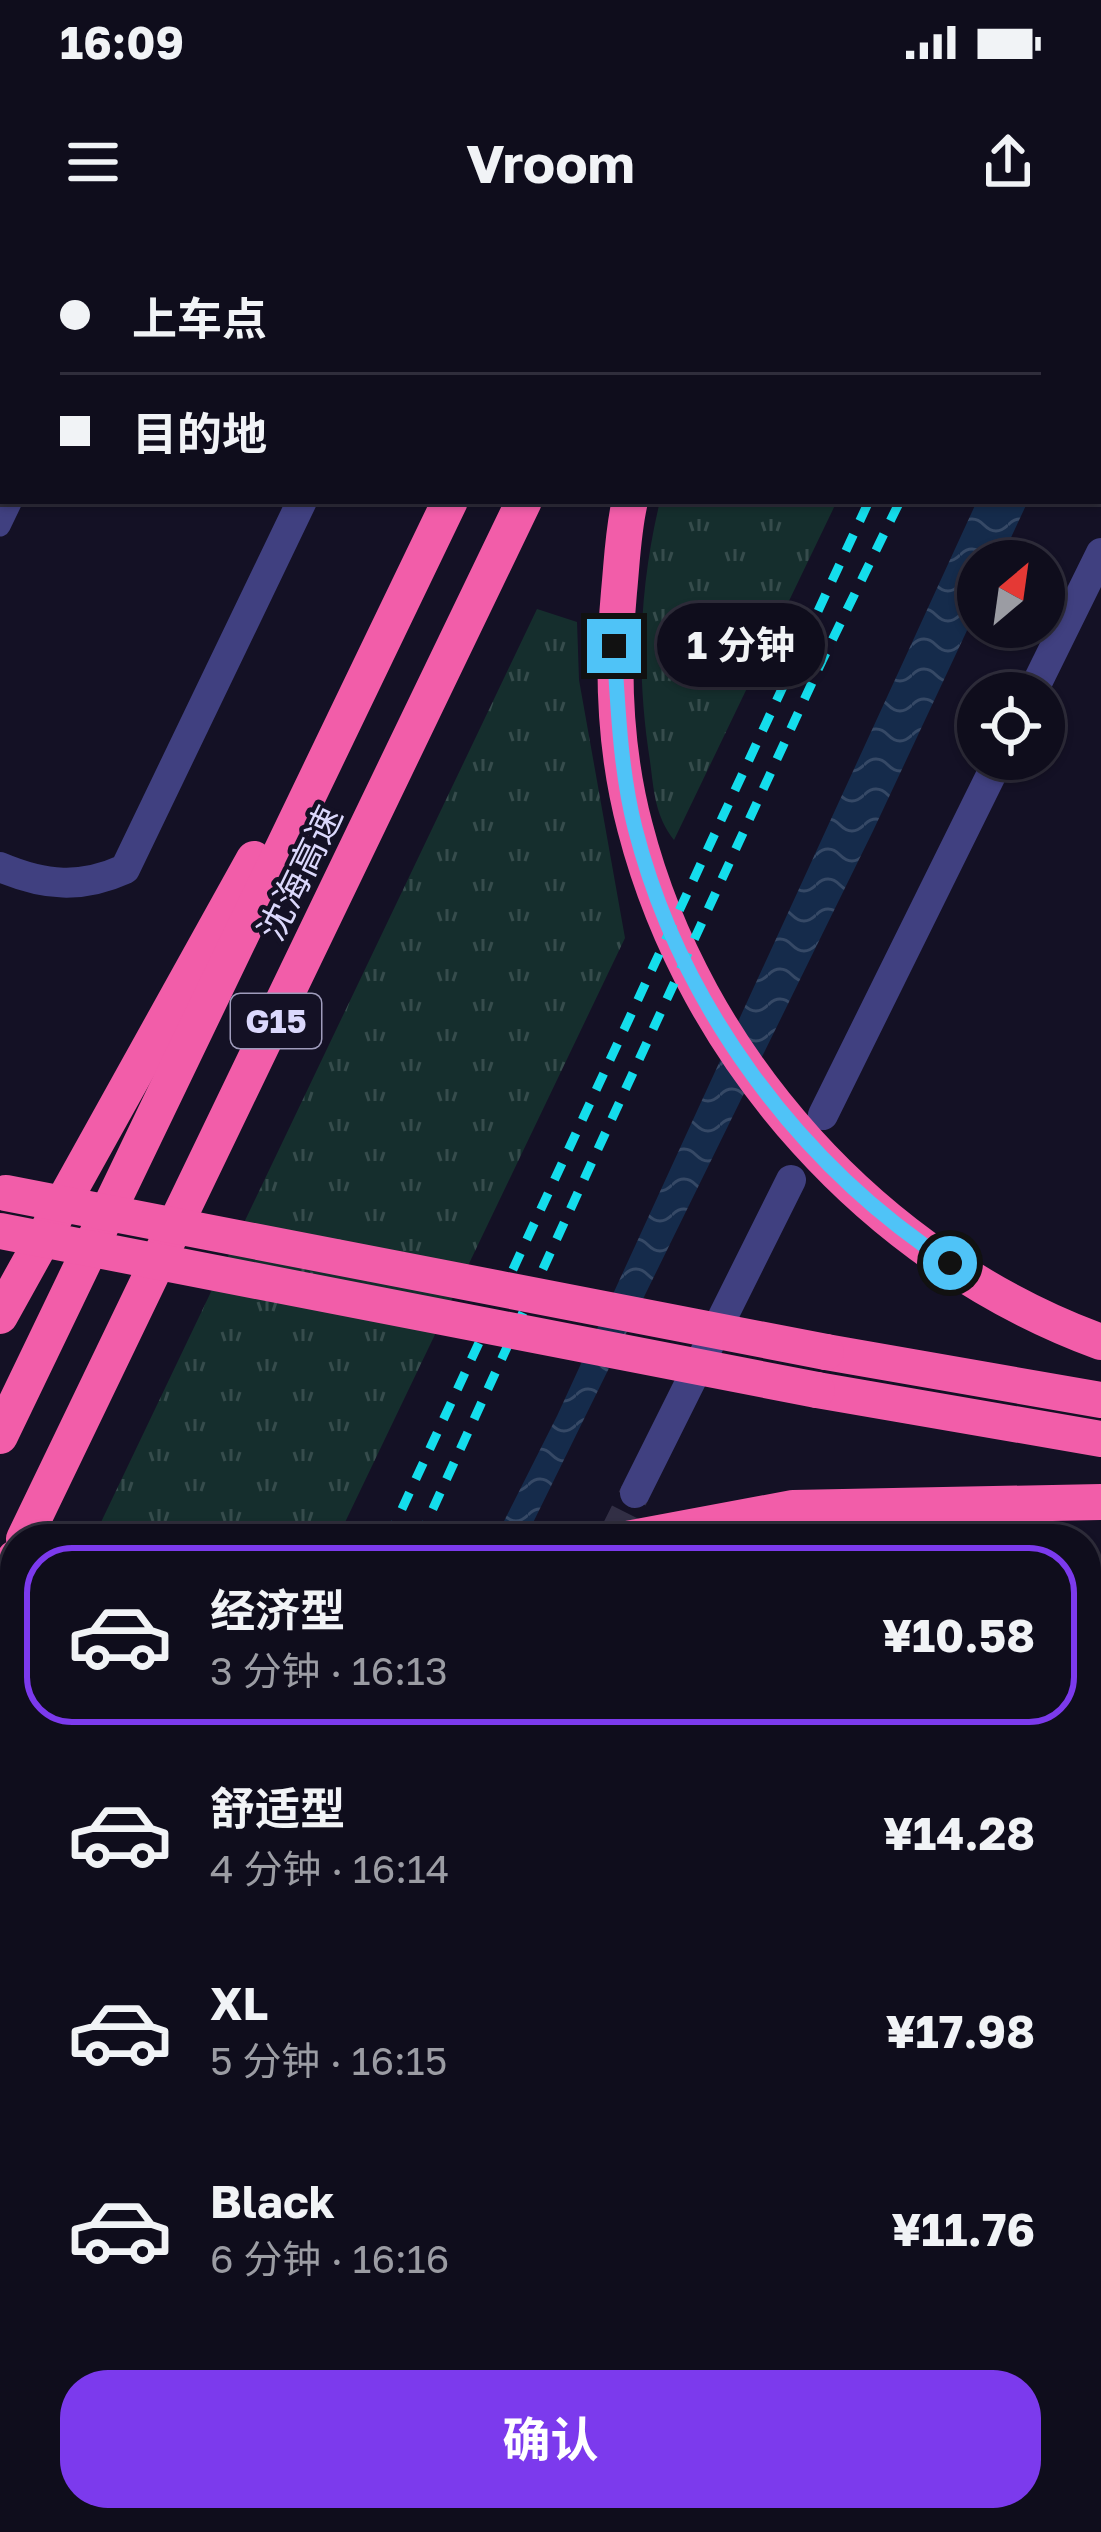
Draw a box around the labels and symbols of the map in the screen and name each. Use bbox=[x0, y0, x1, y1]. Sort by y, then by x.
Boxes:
north arrow bbox=[957, 540, 1065, 648]
callout: 1 分钟 bbox=[656, 604, 824, 688]
route end bbox=[587, 619, 641, 673]
street label: 沈海高速 bbox=[249, 799, 350, 947]
road number: G15 bbox=[231, 994, 321, 1048]
route start bbox=[923, 1236, 977, 1290]

